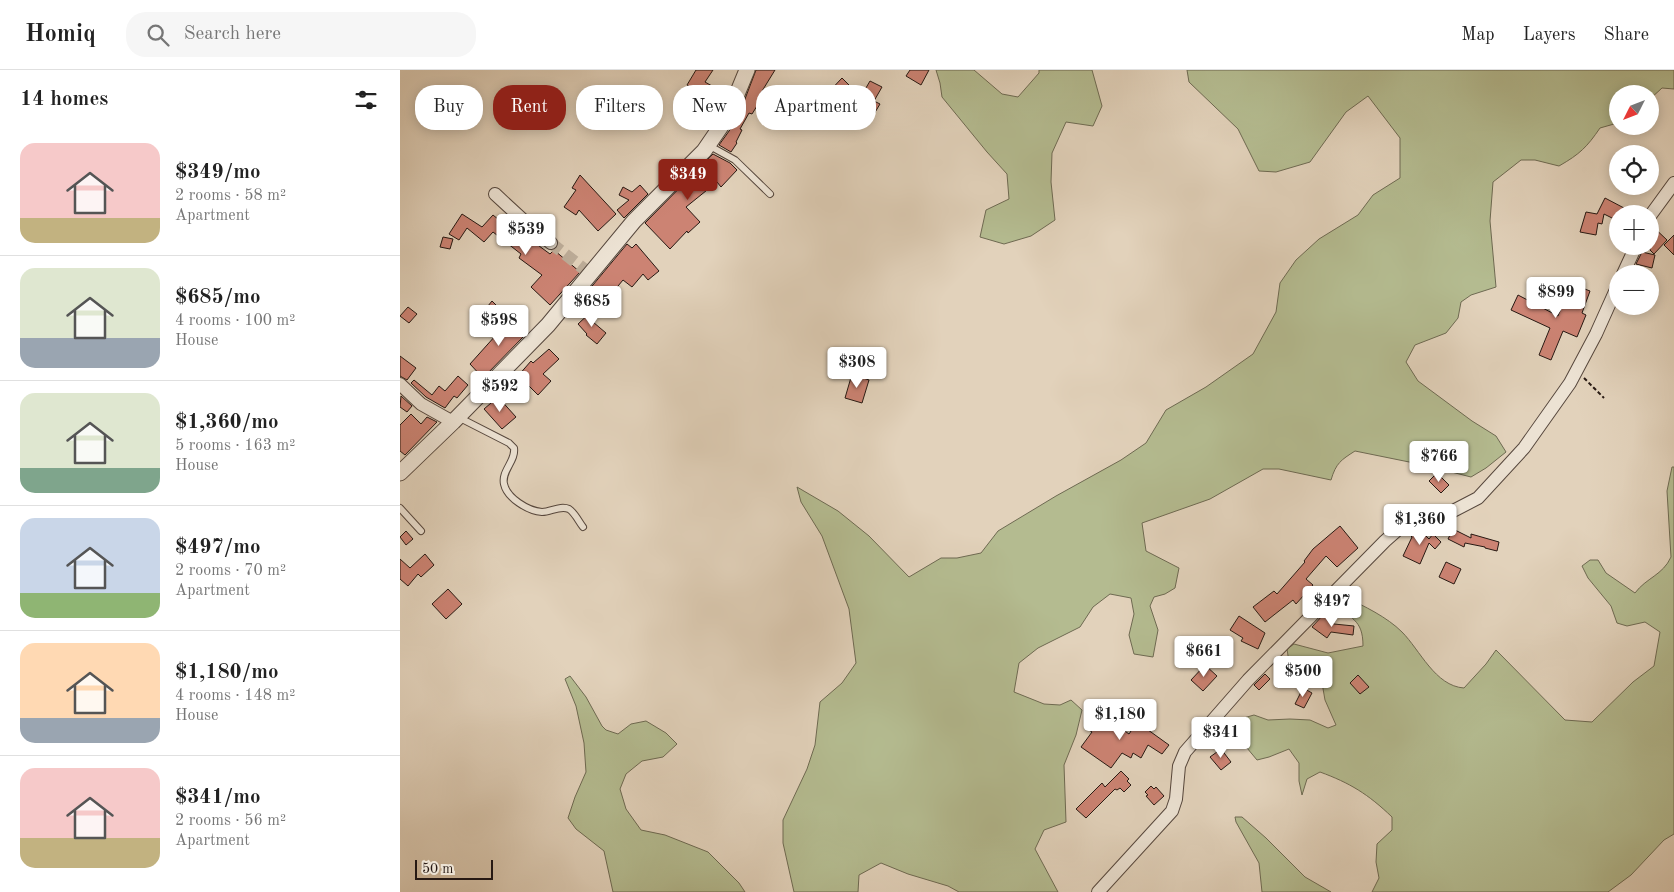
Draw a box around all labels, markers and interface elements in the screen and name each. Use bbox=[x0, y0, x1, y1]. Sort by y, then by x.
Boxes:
search box bbox=[126, 12, 476, 57]
icon: search bbox=[144, 21, 172, 49]
text: Homiq bbox=[25, 23, 96, 47]
text: Search here bbox=[184, 25, 281, 44]
text: Map bbox=[1461, 26, 1495, 44]
text: Layers bbox=[1523, 26, 1575, 44]
text: Share bbox=[1603, 26, 1649, 44]
chip: Buy bbox=[415, 85, 483, 130]
chip: Rent bbox=[493, 85, 566, 130]
chip: Filters bbox=[576, 85, 663, 130]
chip: New bbox=[673, 85, 746, 130]
chip: Apartment bbox=[756, 85, 876, 130]
north arrow bbox=[1609, 85, 1659, 135]
map controls bbox=[1609, 85, 1659, 315]
icon: filters bbox=[352, 86, 380, 114]
text: 14 homes bbox=[20, 89, 108, 110]
button: locate bbox=[1609, 145, 1659, 195]
pin: $349 bbox=[658, 158, 718, 201]
text: $349/mo bbox=[175, 162, 261, 183]
icon: home bbox=[60, 163, 120, 223]
text: $349 bbox=[669, 167, 707, 183]
text: 2 rooms · 58 m² bbox=[175, 188, 286, 204]
button: + bbox=[1609, 205, 1659, 255]
text: Apartment bbox=[175, 208, 250, 224]
pin: $539 bbox=[496, 214, 556, 256]
text: $539 bbox=[507, 222, 545, 238]
button: − bbox=[1609, 265, 1659, 315]
pin: $899 bbox=[1526, 276, 1586, 319]
text: $899 bbox=[1537, 285, 1575, 301]
pin: $685 bbox=[562, 286, 622, 328]
text: $685/mo bbox=[175, 287, 261, 308]
icon: home bbox=[60, 288, 120, 348]
text: $685 bbox=[573, 294, 611, 310]
pin: $598 bbox=[469, 304, 529, 347]
text: 4 rooms · 100 m² bbox=[175, 313, 295, 329]
text: $598 bbox=[480, 313, 518, 329]
text: House bbox=[175, 333, 218, 349]
pin: $308 bbox=[827, 346, 887, 389]
text: $308 bbox=[838, 355, 876, 371]
pin: $592 bbox=[470, 370, 530, 413]
text: $592 bbox=[481, 379, 519, 395]
text: $1,360/mo bbox=[175, 412, 279, 433]
icon: home bbox=[60, 413, 120, 473]
text: 5 rooms · 163 m² bbox=[175, 438, 295, 454]
pin: $766 bbox=[1409, 440, 1469, 483]
text: $766 bbox=[1420, 449, 1458, 465]
text: House bbox=[175, 458, 218, 474]
pin: $1,360 bbox=[1379, 504, 1461, 546]
text: $1,360 bbox=[1395, 512, 1445, 528]
text: $497/mo bbox=[175, 537, 261, 558]
icon: home bbox=[60, 538, 120, 598]
text: 2 rooms · 70 m² bbox=[175, 563, 286, 579]
text: Apartment bbox=[175, 583, 250, 599]
pin: $497 bbox=[1302, 586, 1362, 628]
text: $497 bbox=[1313, 594, 1351, 610]
pin: $661 bbox=[1174, 636, 1234, 678]
text: $661 bbox=[1185, 644, 1223, 660]
pin: $500 bbox=[1273, 656, 1333, 698]
text: $1,180/mo bbox=[175, 662, 279, 683]
icon: home bbox=[60, 663, 120, 723]
text: $500 bbox=[1284, 664, 1322, 680]
text: 4 rooms · 148 m² bbox=[175, 688, 295, 704]
pin: $1,180 bbox=[1079, 698, 1161, 741]
text: $1,180 bbox=[1095, 707, 1145, 723]
text: House bbox=[175, 708, 218, 724]
pin: $341 bbox=[1191, 716, 1251, 759]
text: $341 bbox=[1202, 725, 1240, 741]
text: $341/mo bbox=[175, 787, 261, 808]
icon: home bbox=[60, 788, 120, 848]
text: 2 rooms · 56 m² bbox=[175, 813, 286, 829]
text: Apartment bbox=[175, 833, 250, 849]
scale bar bbox=[415, 857, 492, 880]
text: 50 m bbox=[422, 862, 453, 876]

